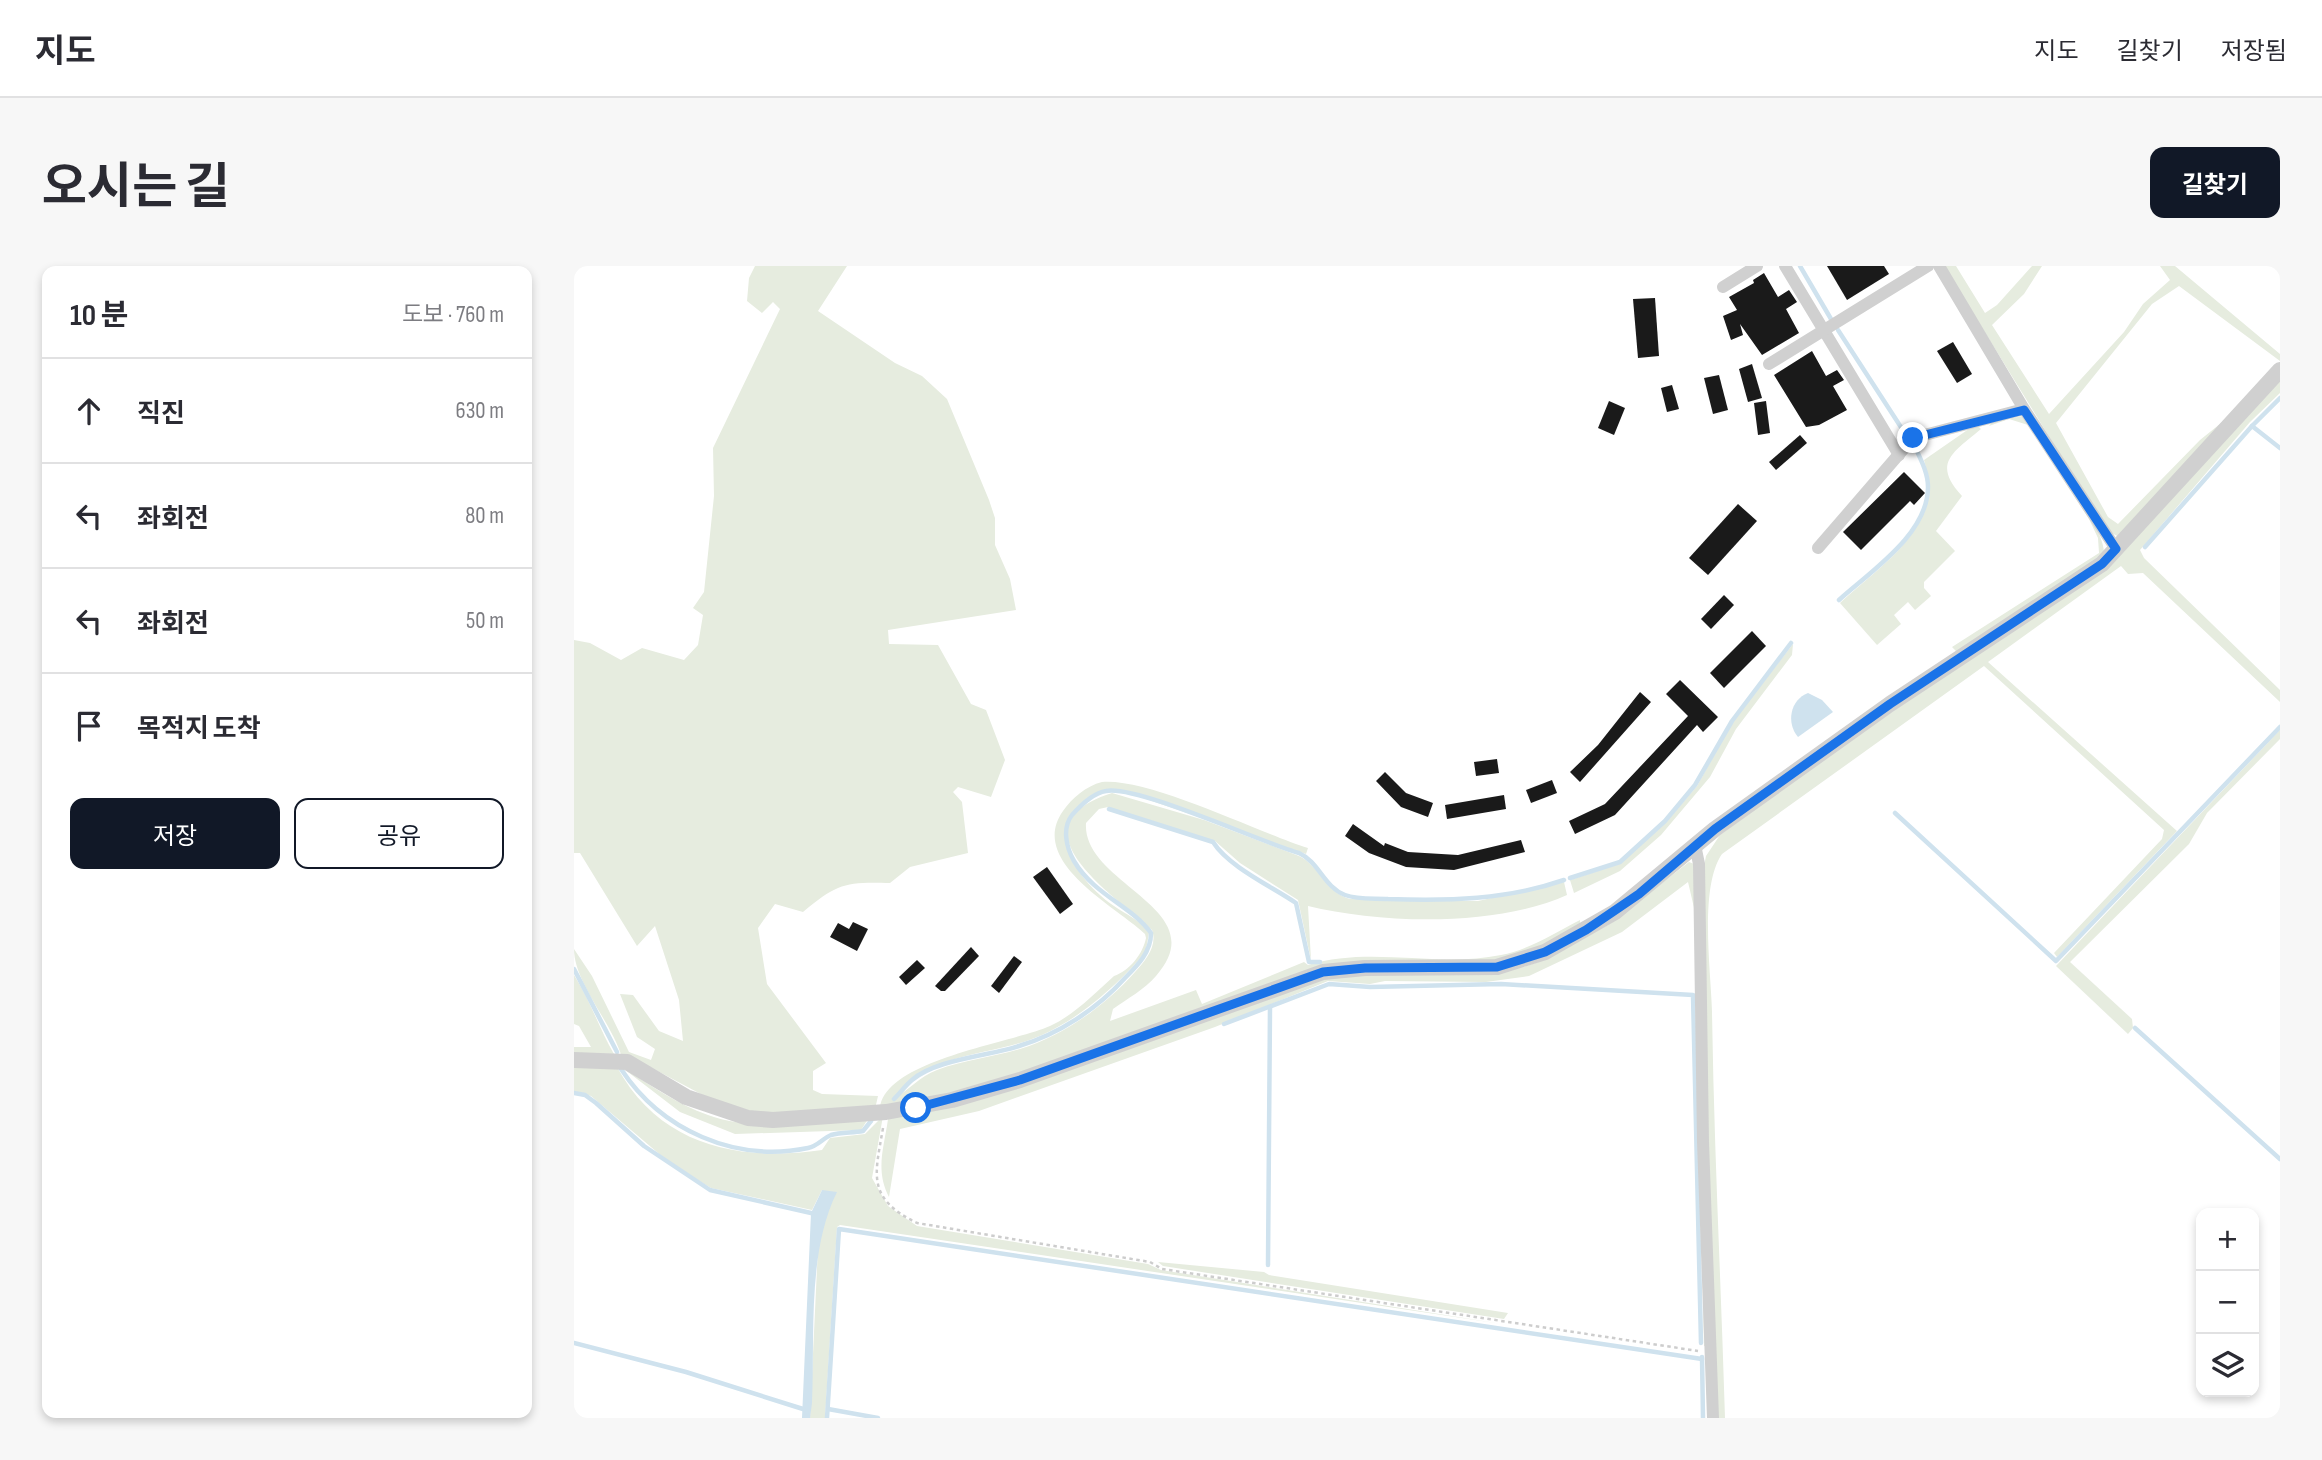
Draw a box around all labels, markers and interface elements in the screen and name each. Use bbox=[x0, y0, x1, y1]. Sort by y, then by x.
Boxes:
text: 지도 bbox=[35, 32, 96, 72]
text: 지도 bbox=[2034, 37, 2079, 66]
text: 길찾기 bbox=[2117, 37, 2183, 66]
text: 저장됨 bbox=[2221, 37, 2287, 66]
button: 길찾기 bbox=[2150, 147, 2280, 218]
text: 오시는 길 bbox=[42, 159, 230, 218]
text: 10 분 bbox=[70, 298, 128, 334]
text: 도보 · 760 m bbox=[402, 301, 504, 329]
icon: ahead bbox=[70, 392, 108, 430]
text: 630 m bbox=[456, 397, 504, 425]
text: 직진 bbox=[137, 399, 185, 430]
route end bbox=[1897, 422, 1928, 453]
icon: left bbox=[70, 497, 108, 535]
text: 80 m bbox=[465, 502, 504, 530]
text: 좌회전 bbox=[137, 504, 209, 535]
icon: left bbox=[70, 602, 108, 640]
text: 50 m bbox=[466, 607, 504, 635]
text: 좌회전 bbox=[137, 609, 209, 640]
icon: arrive bbox=[70, 707, 108, 745]
text: 목적지 도착 bbox=[137, 714, 261, 745]
button: 저장 bbox=[70, 798, 280, 869]
button: 공유 bbox=[294, 798, 504, 869]
route start bbox=[900, 1092, 931, 1123]
map controls bbox=[2196, 1208, 2259, 1397]
button: + bbox=[2196, 1208, 2259, 1271]
button: − bbox=[2196, 1271, 2259, 1334]
button: layers bbox=[2196, 1334, 2259, 1397]

